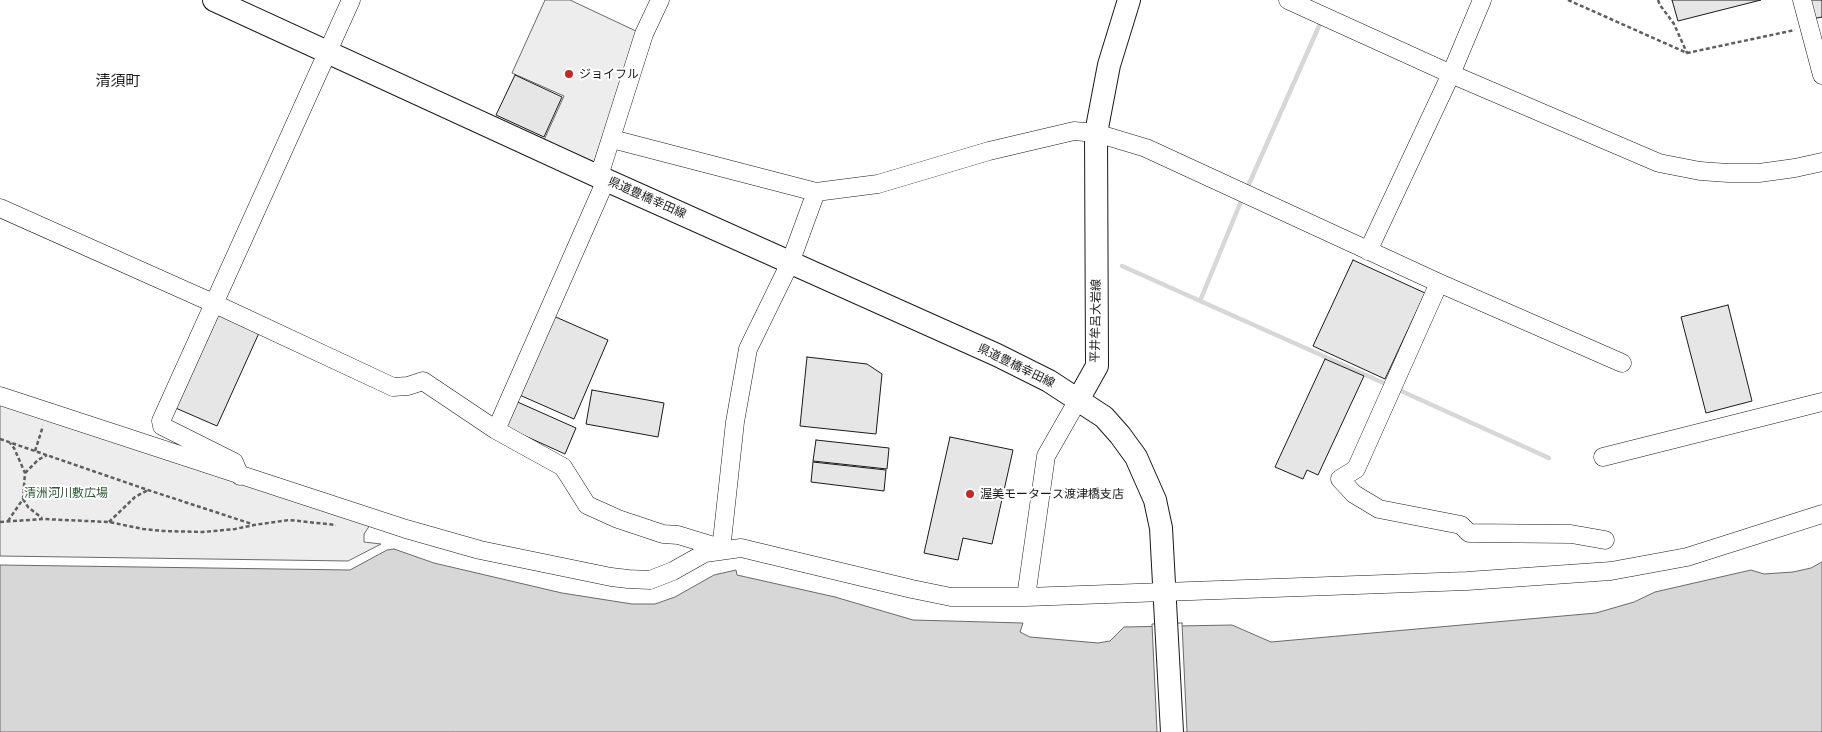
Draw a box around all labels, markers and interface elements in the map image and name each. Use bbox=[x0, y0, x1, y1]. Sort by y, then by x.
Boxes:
place label: ジョイフル bbox=[579, 67, 639, 81]
marker: ジョイフル bbox=[563, 68, 575, 80]
district label: 清須町 bbox=[96, 73, 140, 91]
street label: 県道豊橋幸田線 bbox=[606, 174, 688, 222]
street label: 平井牟呂大岩線 bbox=[1088, 279, 1104, 363]
street label: 県道豊橋幸田線 bbox=[975, 341, 1057, 391]
park label: 清洲河川敷広場 bbox=[24, 486, 108, 500]
place label: 渥美モータース渡津橋支店 bbox=[980, 487, 1124, 501]
marker: 渥美モータース渡津橋支店 bbox=[964, 488, 976, 500]

